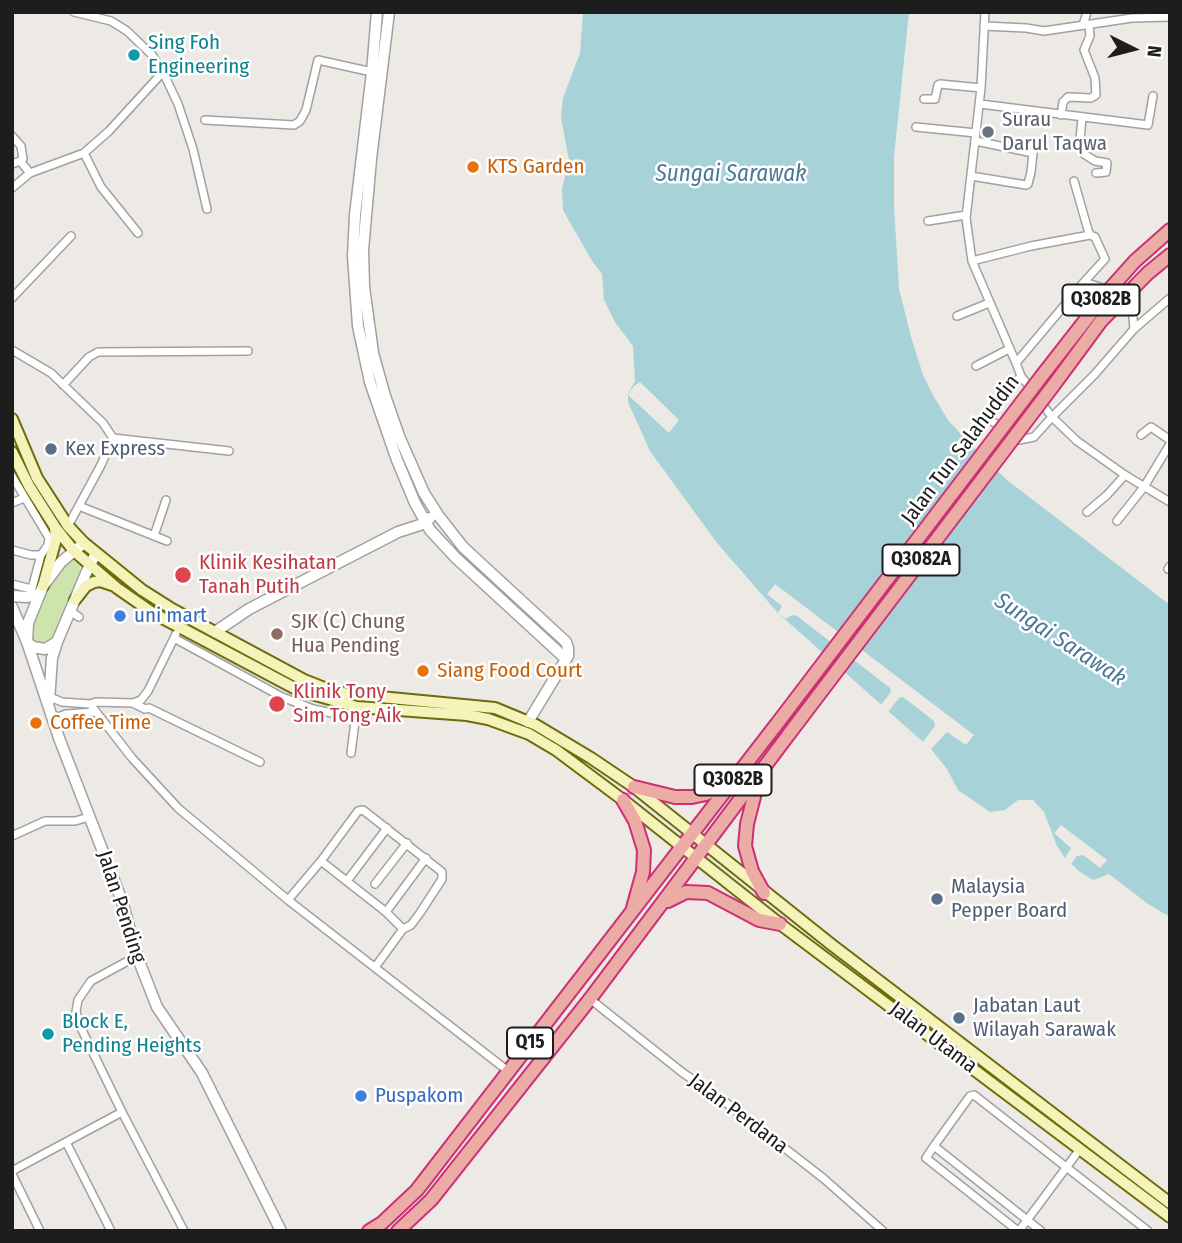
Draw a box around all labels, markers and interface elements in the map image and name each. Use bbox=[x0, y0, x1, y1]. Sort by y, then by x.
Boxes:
north arrow bbox=[1098, 14, 1168, 84]
place label: Sing Foh Engineering bbox=[148, 30, 249, 80]
text: N bbox=[1142, 44, 1166, 58]
marker: Sing Foh Engineering bbox=[126, 47, 142, 63]
place label: Surau Darul Taqwa bbox=[1002, 107, 1107, 157]
marker: Surau Darul Taqwa bbox=[980, 124, 996, 140]
place label: KTS Garden bbox=[487, 154, 585, 180]
marker: KTS Garden bbox=[465, 159, 481, 175]
water label: Sungai Sarawak bbox=[656, 161, 806, 189]
road number: Q3082B bbox=[1062, 284, 1140, 316]
street label: Jalan Tun Salahuddin bbox=[897, 370, 1025, 530]
place label: Kex Express bbox=[65, 436, 165, 462]
marker: Kex Express bbox=[43, 441, 59, 457]
road number: Q3082A bbox=[883, 544, 960, 576]
place label: Klinik Kesihatan Tanah Putih bbox=[199, 550, 337, 600]
marker: Klinik Kesihatan Tanah Putih bbox=[173, 565, 193, 585]
water label: Sungai Sarawak bbox=[989, 587, 1131, 693]
place label: uni mart bbox=[134, 603, 207, 629]
marker: uni mart bbox=[112, 608, 128, 624]
place label: SJK (C) Chung Hua Pending bbox=[291, 609, 405, 659]
marker: SJK (C) Chung Hua Pending bbox=[269, 626, 285, 642]
place label: Siang Food Court bbox=[437, 658, 582, 684]
marker: Siang Food Court bbox=[415, 663, 431, 679]
place label: Klinik Tony Sim Tong Aik bbox=[293, 679, 401, 729]
marker: Klinik Tony Sim Tong Aik bbox=[267, 694, 287, 714]
place label: Coffee Time bbox=[50, 710, 151, 736]
marker: Coffee Time bbox=[28, 715, 44, 731]
road number: Q3082B bbox=[694, 764, 772, 796]
street label: Jalan Pending bbox=[91, 848, 151, 966]
place label: Malaysia Pepper Board bbox=[951, 874, 1067, 924]
marker: Malaysia Pepper Board bbox=[929, 891, 945, 907]
place label: Jabatan Laut Wilayah Sarawak bbox=[973, 993, 1116, 1043]
street label: Jalan Utama bbox=[884, 997, 982, 1079]
place label: Block E, Pending Heights bbox=[62, 1009, 201, 1059]
marker: Jabatan Laut Wilayah Sarawak bbox=[951, 1010, 967, 1026]
marker: Block E, Pending Heights bbox=[40, 1026, 56, 1042]
road number: Q15 bbox=[507, 1028, 553, 1058]
street label: Jalan Perdana bbox=[683, 1068, 793, 1160]
place label: Puspakom bbox=[375, 1083, 463, 1109]
marker: Puspakom bbox=[353, 1088, 369, 1104]

